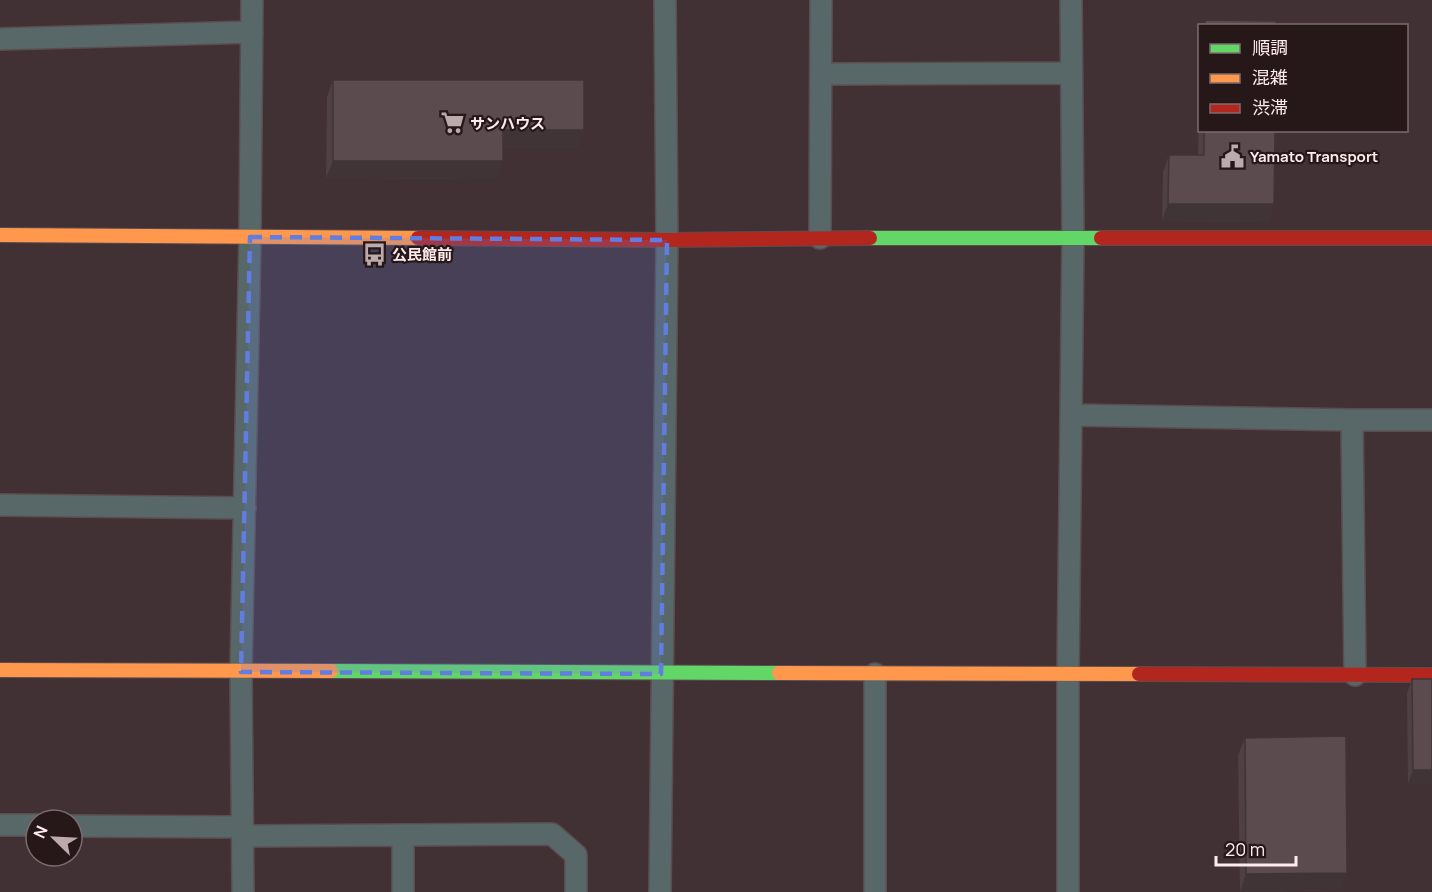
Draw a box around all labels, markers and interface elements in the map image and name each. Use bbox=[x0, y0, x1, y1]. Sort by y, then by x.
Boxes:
legend bbox=[1198, 24, 1408, 132]
text: 順調 bbox=[1252, 35, 1288, 59]
text: 混雑 bbox=[1252, 65, 1288, 89]
text: 渋滞 bbox=[1252, 95, 1288, 119]
supermarket icon: サンハウス bbox=[439, 110, 465, 136]
place label: サンハウス bbox=[470, 113, 545, 134]
public building icon: Yamato Transport bbox=[1219, 143, 1245, 169]
place label: Yamato Transport bbox=[1250, 146, 1378, 167]
bus stop icon: 公民館前 bbox=[361, 241, 387, 267]
place label: 公民館前 bbox=[392, 244, 452, 265]
north arrow bbox=[24, 808, 84, 868]
text: N bbox=[28, 822, 53, 842]
scale bar bbox=[1216, 829, 1296, 867]
text: 20 m bbox=[1225, 837, 1265, 861]

